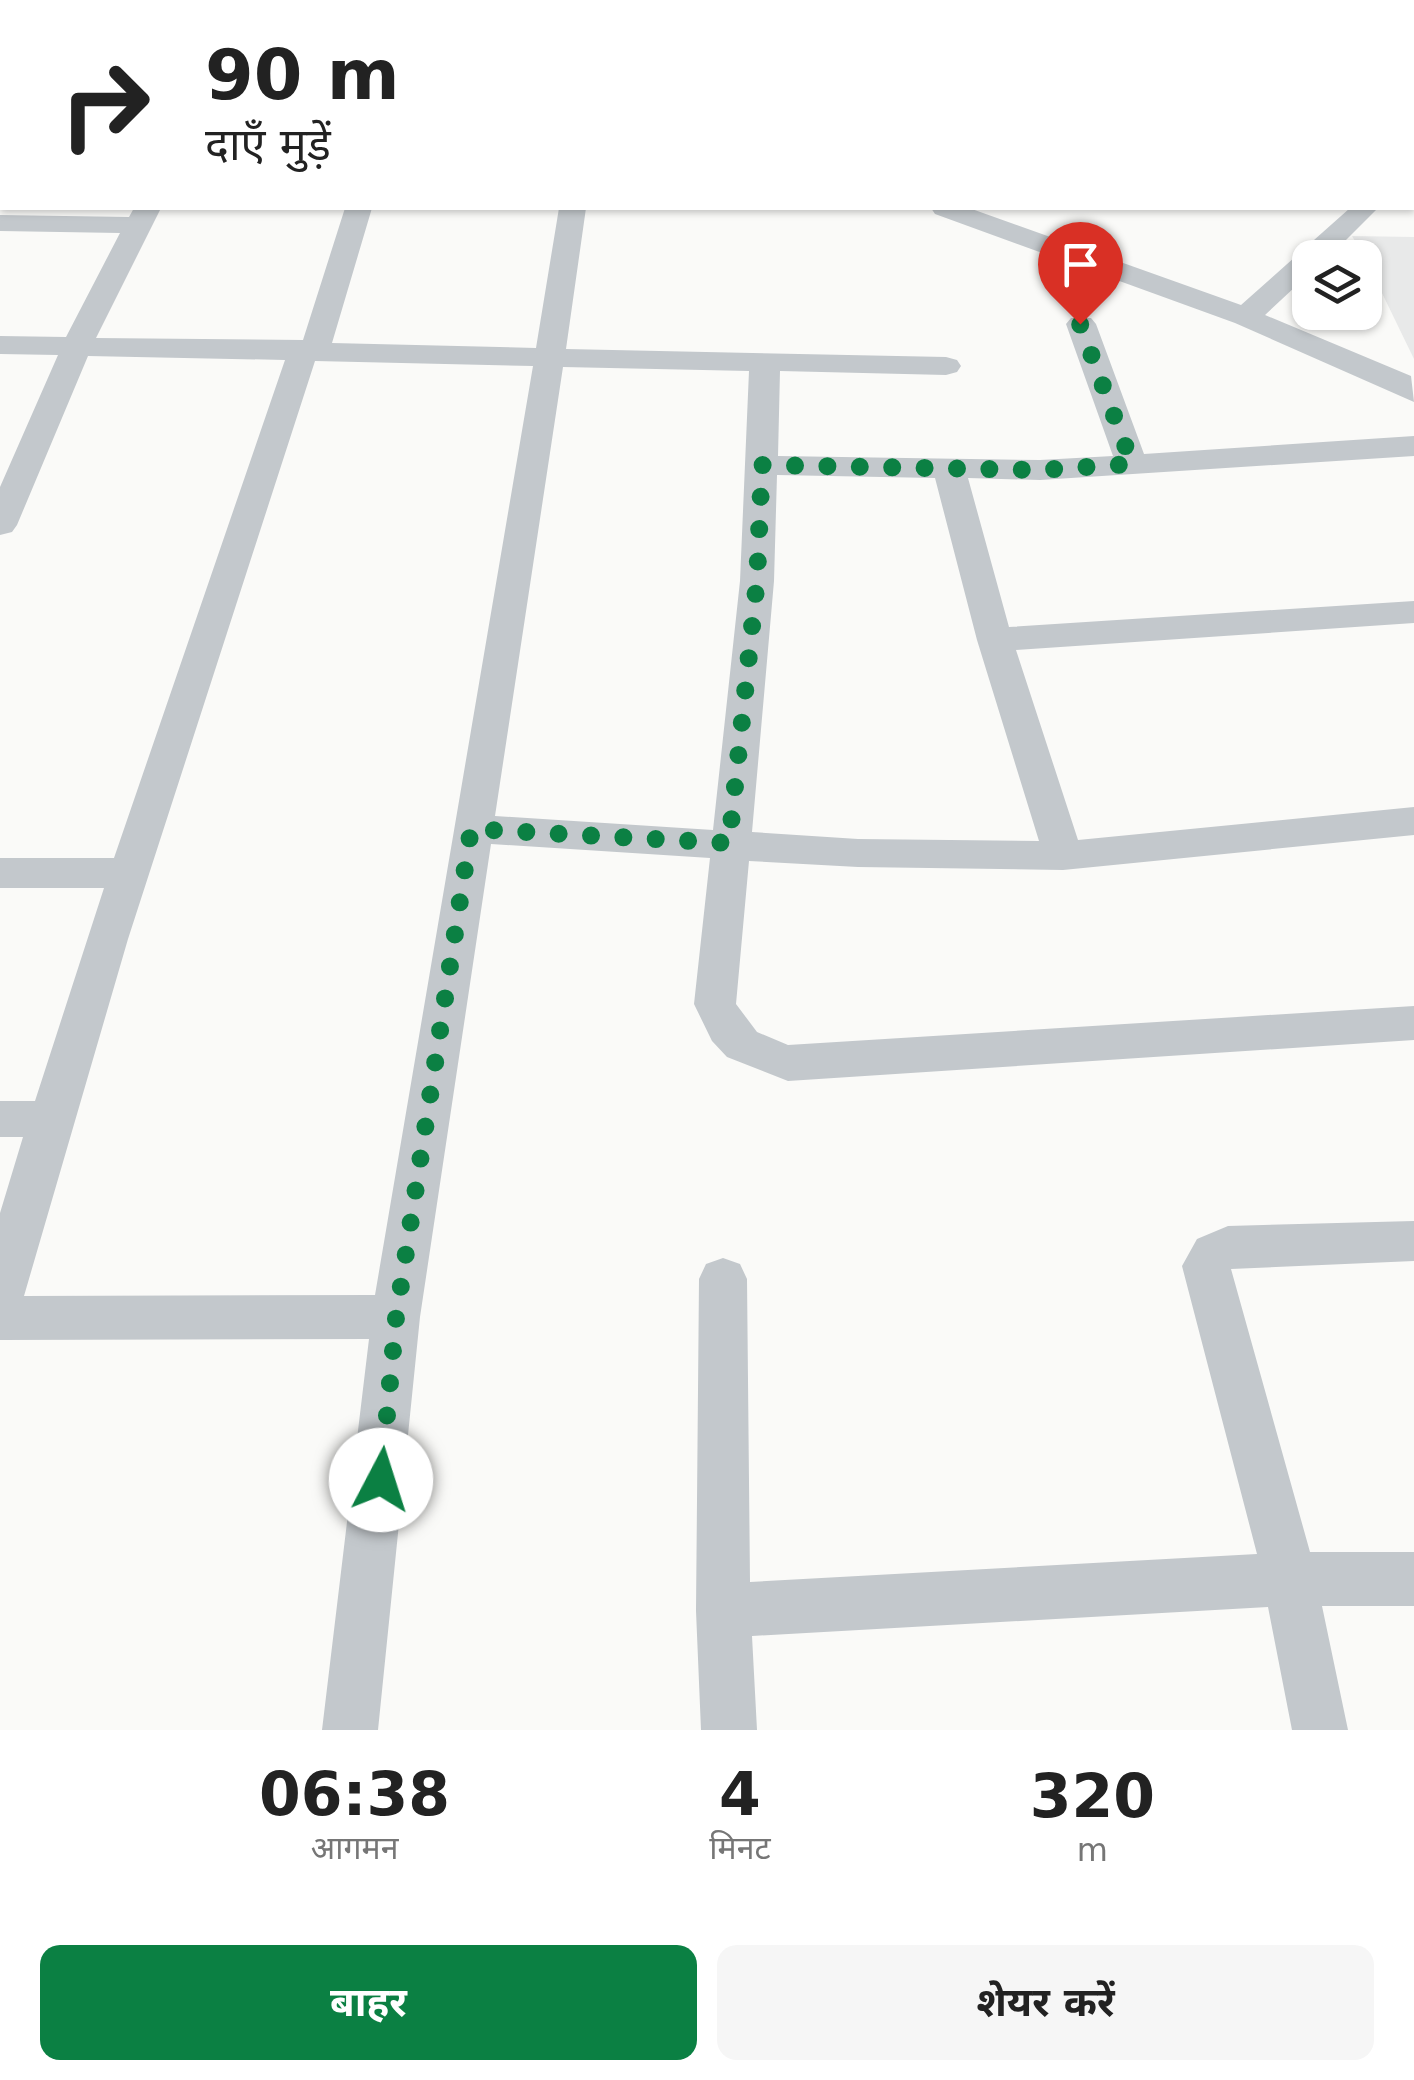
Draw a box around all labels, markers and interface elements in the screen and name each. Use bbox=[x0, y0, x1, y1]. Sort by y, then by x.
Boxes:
text: 90 m bbox=[205, 34, 400, 116]
icon: right bbox=[40, 40, 170, 170]
text: दाएँ मुड़ें bbox=[205, 118, 331, 171]
pin bbox=[1038, 222, 1123, 325]
icon: arrive bbox=[1053, 237, 1108, 292]
map controls bbox=[1292, 240, 1382, 330]
button: layers bbox=[1292, 240, 1382, 330]
position arrow bbox=[329, 1428, 433, 1532]
text: 06:38 bbox=[259, 1759, 450, 1829]
text: 4 bbox=[719, 1759, 761, 1829]
text: 320 bbox=[1030, 1761, 1155, 1831]
text: आगमन bbox=[311, 1829, 398, 1867]
text: मिनट bbox=[709, 1829, 771, 1867]
text: m bbox=[1077, 1831, 1108, 1869]
button: बाहर bbox=[40, 1945, 697, 2060]
button: शेयर करें bbox=[717, 1945, 1374, 2060]

